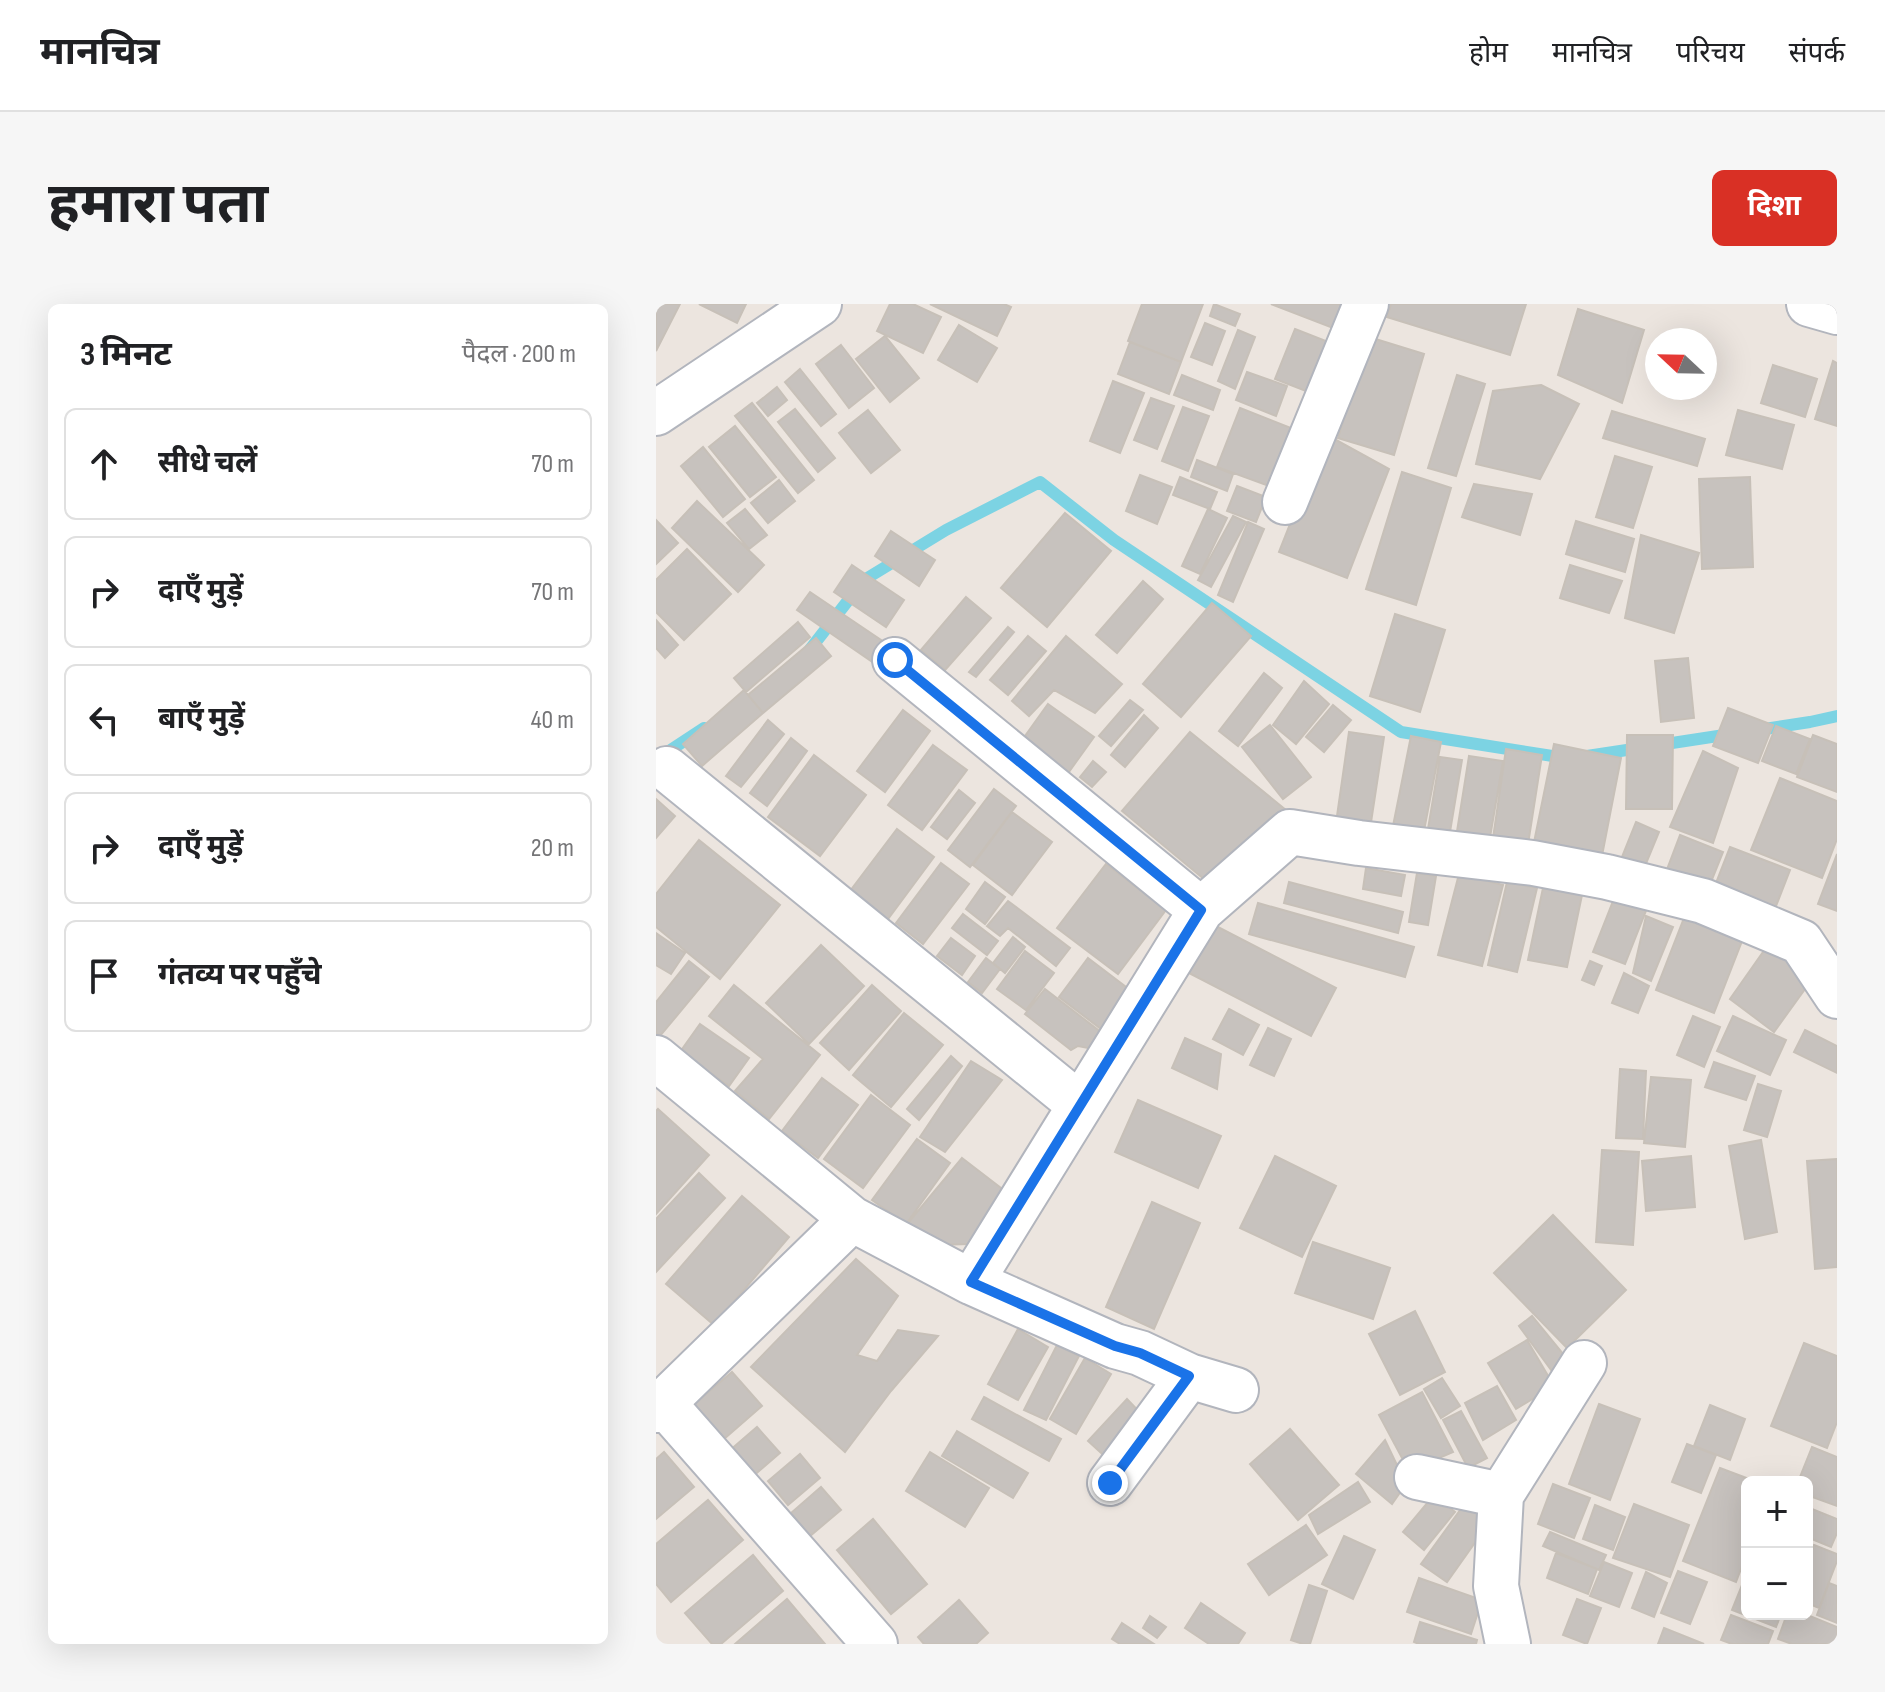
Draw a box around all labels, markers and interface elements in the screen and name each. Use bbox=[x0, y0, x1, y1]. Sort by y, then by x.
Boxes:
text: मानचित्र bbox=[40, 30, 160, 75]
text: होम bbox=[1469, 37, 1508, 70]
text: मानचित्र bbox=[1552, 37, 1632, 70]
text: परिचय bbox=[1676, 37, 1745, 70]
text: संपर्क bbox=[1789, 37, 1845, 70]
button: दिशा bbox=[1712, 170, 1837, 246]
text: हमारा पता bbox=[48, 172, 268, 239]
north arrow bbox=[1645, 328, 1717, 400]
text: 3 मिनट bbox=[80, 334, 172, 375]
text: पैदल · 200 m bbox=[462, 339, 576, 370]
icon: ahead bbox=[82, 442, 126, 486]
text: सीधे चलें bbox=[158, 445, 257, 481]
text: 70 m bbox=[531, 449, 574, 480]
icon: right bbox=[82, 570, 126, 614]
text: दाएँ मुड़ें bbox=[158, 573, 243, 609]
text: 70 m bbox=[531, 577, 574, 608]
route start bbox=[877, 642, 913, 678]
icon: left bbox=[82, 698, 126, 742]
text: बाएँ मुड़ें bbox=[158, 701, 245, 737]
text: 40 m bbox=[531, 705, 574, 736]
icon: right bbox=[82, 826, 126, 870]
text: दाएँ मुड़ें bbox=[158, 829, 243, 865]
text: 20 m bbox=[531, 833, 574, 864]
icon: arrive bbox=[82, 954, 126, 998]
text: गंतव्य पर पहुँचे bbox=[158, 957, 322, 993]
route end bbox=[1092, 1465, 1128, 1501]
map controls bbox=[1741, 1476, 1813, 1620]
button: + bbox=[1741, 1476, 1813, 1548]
button: − bbox=[1741, 1548, 1813, 1620]

